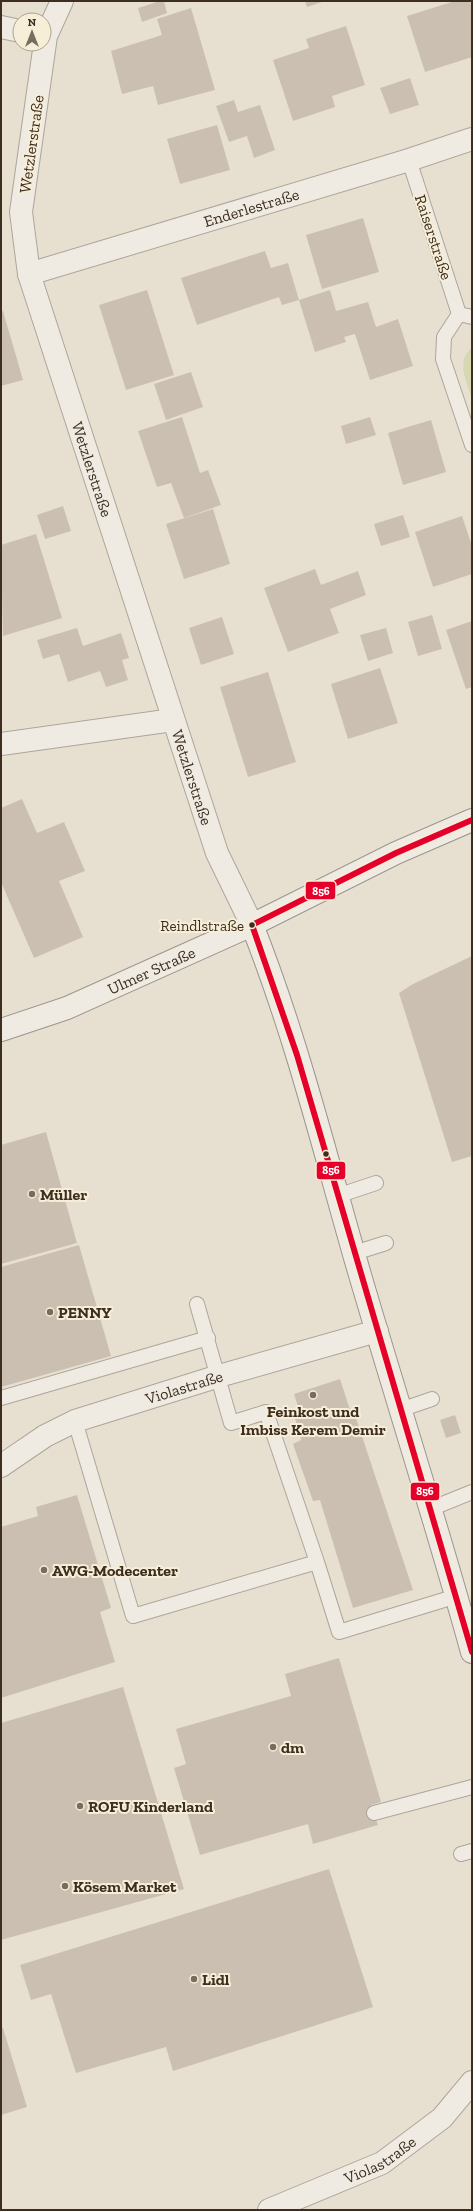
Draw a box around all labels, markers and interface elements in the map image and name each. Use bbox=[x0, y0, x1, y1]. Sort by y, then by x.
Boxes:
north arrow bbox=[12, 12, 52, 52]
text: N bbox=[28, 16, 37, 29]
street label: Wetzlerstraße bbox=[15, 94, 48, 194]
street label: Enderlestraße bbox=[201, 185, 301, 231]
street label: Raiserstraße bbox=[411, 192, 456, 282]
street label: Wetzlerstraße bbox=[68, 419, 116, 519]
street label: Wetzlerstraße bbox=[168, 727, 216, 828]
line badge: 856 bbox=[305, 881, 336, 900]
text: 856 bbox=[312, 885, 330, 898]
place label: Reindlstraße bbox=[160, 917, 244, 935]
marker: Reindlstraße bbox=[247, 920, 257, 930]
street label: Ulmer Straße bbox=[105, 943, 198, 999]
unlabelled marker bbox=[321, 1149, 331, 1159]
line badge: 856 bbox=[316, 1161, 346, 1180]
text: 856 bbox=[322, 1164, 340, 1177]
place label: Müller bbox=[40, 1185, 87, 1204]
marker: Müller bbox=[27, 1189, 37, 1199]
place label: PENNY bbox=[58, 1303, 112, 1322]
marker: PENNY bbox=[45, 1307, 55, 1317]
street label: Violastraße bbox=[142, 1366, 225, 1409]
marker: Feinkost und Imbiss Kerem Demir bbox=[308, 1390, 318, 1400]
place label: Feinkost und Imbiss Kerem Demir bbox=[240, 1402, 386, 1439]
line badge: 856 bbox=[410, 1482, 440, 1501]
text: 856 bbox=[416, 1485, 434, 1498]
place label: AWG-Modecenter bbox=[52, 1561, 178, 1580]
marker: AWG-Modecenter bbox=[39, 1565, 49, 1575]
place label: dm bbox=[281, 1738, 304, 1757]
marker: dm bbox=[268, 1742, 278, 1752]
place label: ROFU Kinderland bbox=[88, 1797, 213, 1816]
marker: ROFU Kinderland bbox=[75, 1801, 85, 1811]
place label: Kösem Market bbox=[73, 1877, 177, 1896]
marker: Kösem Market bbox=[60, 1881, 70, 1891]
place label: Lidl bbox=[202, 1970, 230, 1989]
marker: Lidl bbox=[189, 1974, 199, 1984]
street label: Violastraße bbox=[340, 2132, 420, 2188]

